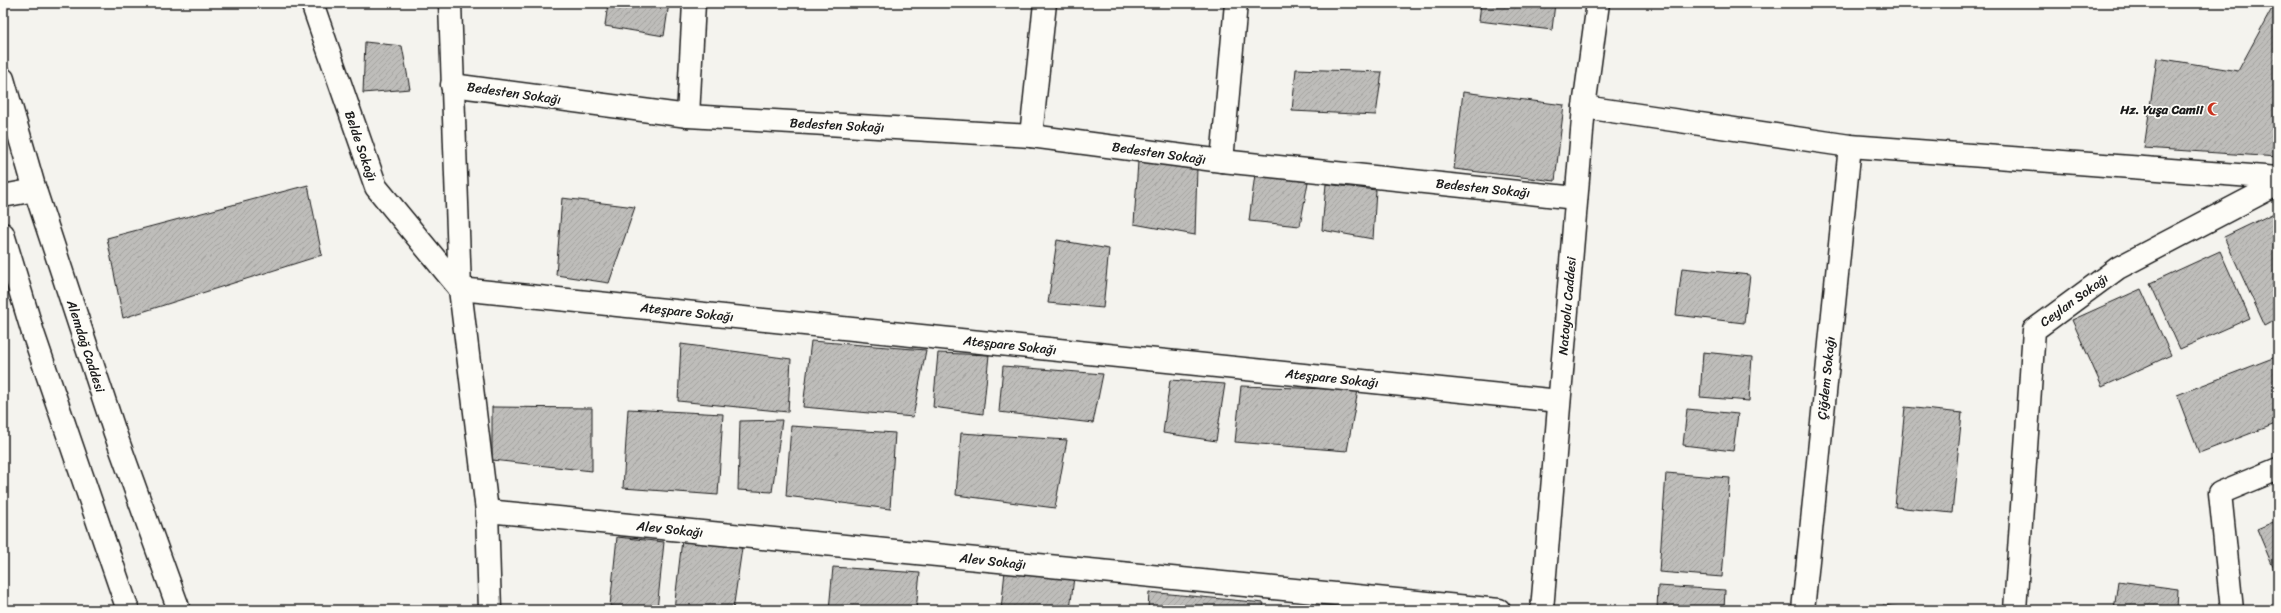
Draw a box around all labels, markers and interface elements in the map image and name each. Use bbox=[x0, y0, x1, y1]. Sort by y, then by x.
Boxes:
street label: Bedesten Sokağı bbox=[466, 75, 563, 111]
place label: Hz. Yuşa Camii bbox=[2119, 98, 2204, 121]
mosque icon: Hz. Yuşa Camii bbox=[2206, 101, 2222, 117]
street label: Belde Sokağı bbox=[338, 107, 384, 185]
street label: Bedesten Sokağı bbox=[789, 111, 885, 139]
street label: Bedesten Sokağı bbox=[1111, 135, 1208, 171]
street label: Bedesten Sokağı bbox=[1435, 172, 1532, 204]
street label: Natoyolu Caddesi bbox=[1551, 255, 1583, 356]
street label: Ceylan Sokağı bbox=[2035, 267, 2114, 333]
street label: Alemdağ Caddesi bbox=[60, 296, 112, 396]
street label: Ateşpare Sokağı bbox=[638, 296, 735, 328]
street label: Ateşpare Sokağı bbox=[961, 329, 1058, 361]
street label: Çiğdem Sokağı bbox=[1810, 335, 1842, 421]
street label: Ateşpare Sokağı bbox=[1283, 362, 1380, 394]
street label: Alev Sokağı bbox=[635, 514, 705, 544]
street label: Alev Sokağı bbox=[958, 546, 1028, 576]

